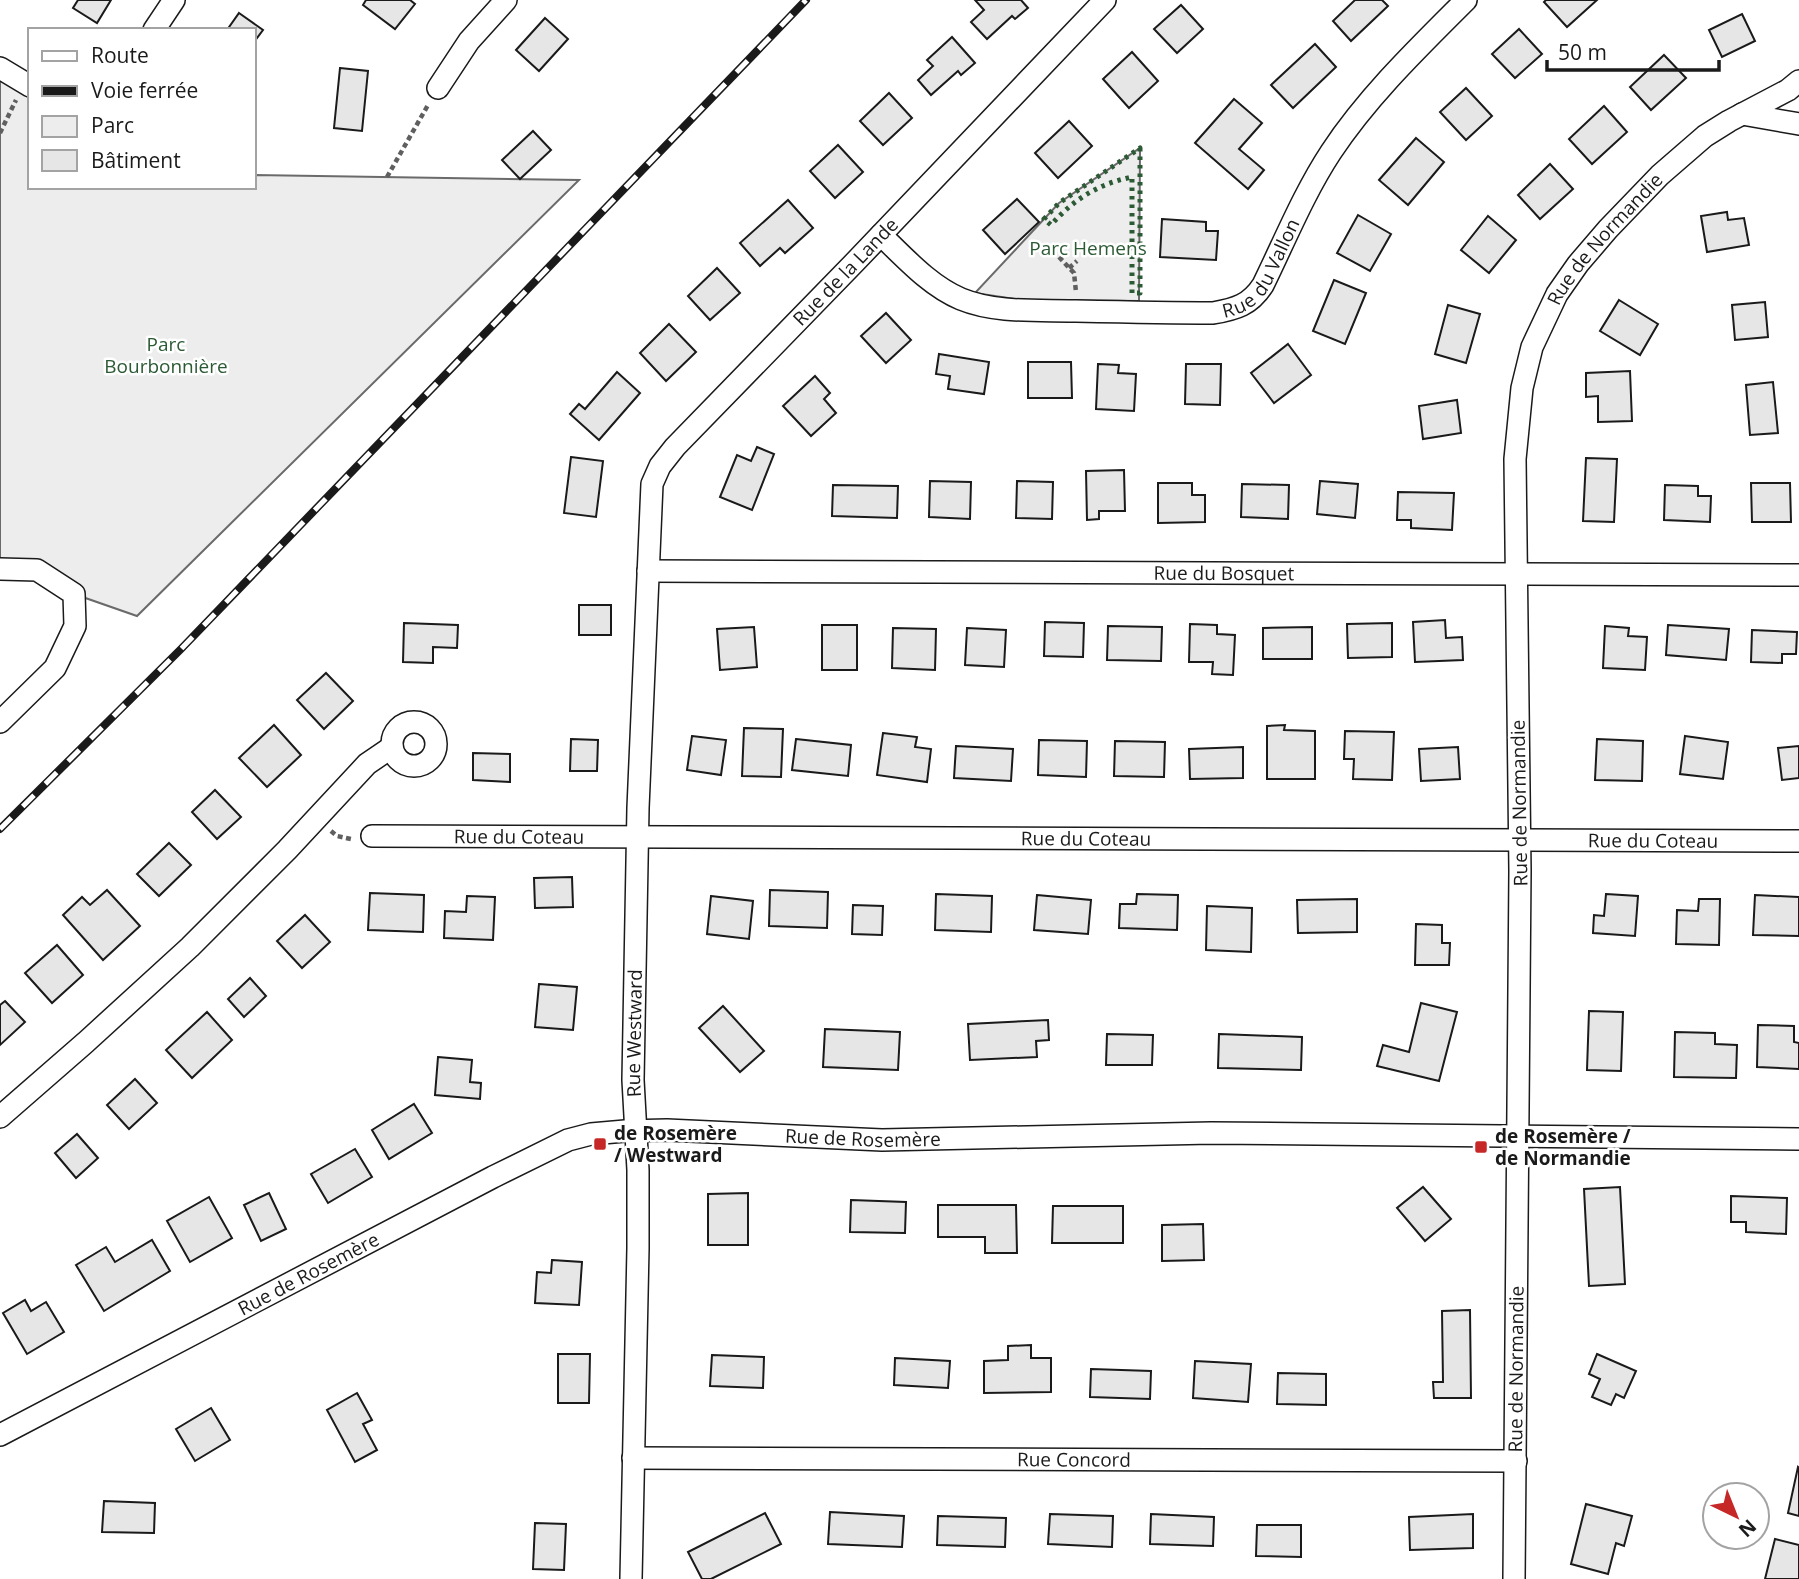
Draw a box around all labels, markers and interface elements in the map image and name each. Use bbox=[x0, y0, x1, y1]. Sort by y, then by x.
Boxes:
legend bbox=[28, 28, 256, 189]
scale bar bbox=[1547, 28, 1718, 72]
text: 50 m bbox=[1558, 38, 1607, 66]
text: Route bbox=[91, 41, 149, 69]
text: Voie ferrée bbox=[91, 76, 198, 104]
text: Parc bbox=[91, 111, 134, 139]
text: Bâtiment bbox=[91, 146, 181, 174]
street label: Rue de Normandie bbox=[1541, 167, 1668, 309]
street label: Rue de la Lande bbox=[787, 212, 904, 331]
street label: Rue du Vallon bbox=[1219, 214, 1305, 324]
park label: Parc Hemens bbox=[1029, 235, 1147, 261]
park label: Parc Bourbonnière bbox=[104, 331, 228, 379]
street label: Rue du Bosquet bbox=[1154, 560, 1295, 586]
street label: Rue de Normandie bbox=[1505, 719, 1533, 887]
street label: Rue du Coteau bbox=[454, 823, 584, 850]
street label: Rue du Coteau bbox=[1021, 825, 1151, 852]
street label: Rue du Coteau bbox=[1588, 827, 1718, 854]
street label: Rue Westward bbox=[620, 969, 648, 1098]
place label: de Rosemère / Westward bbox=[614, 1120, 737, 1168]
street label: Rue de Rosemère bbox=[784, 1123, 941, 1153]
place label: de Rosemère / de Normandie bbox=[1495, 1123, 1631, 1171]
marker: de Rosemère / Westward bbox=[592, 1136, 608, 1152]
marker: de Rosemère / de Normandie bbox=[1473, 1139, 1489, 1155]
street label: Rue de Rosemère bbox=[233, 1226, 383, 1321]
street label: Rue de Normandie bbox=[1502, 1286, 1529, 1452]
street label: Rue Concord bbox=[1017, 1446, 1131, 1473]
north arrow bbox=[1701, 1481, 1771, 1551]
text: N bbox=[1733, 1514, 1762, 1543]

